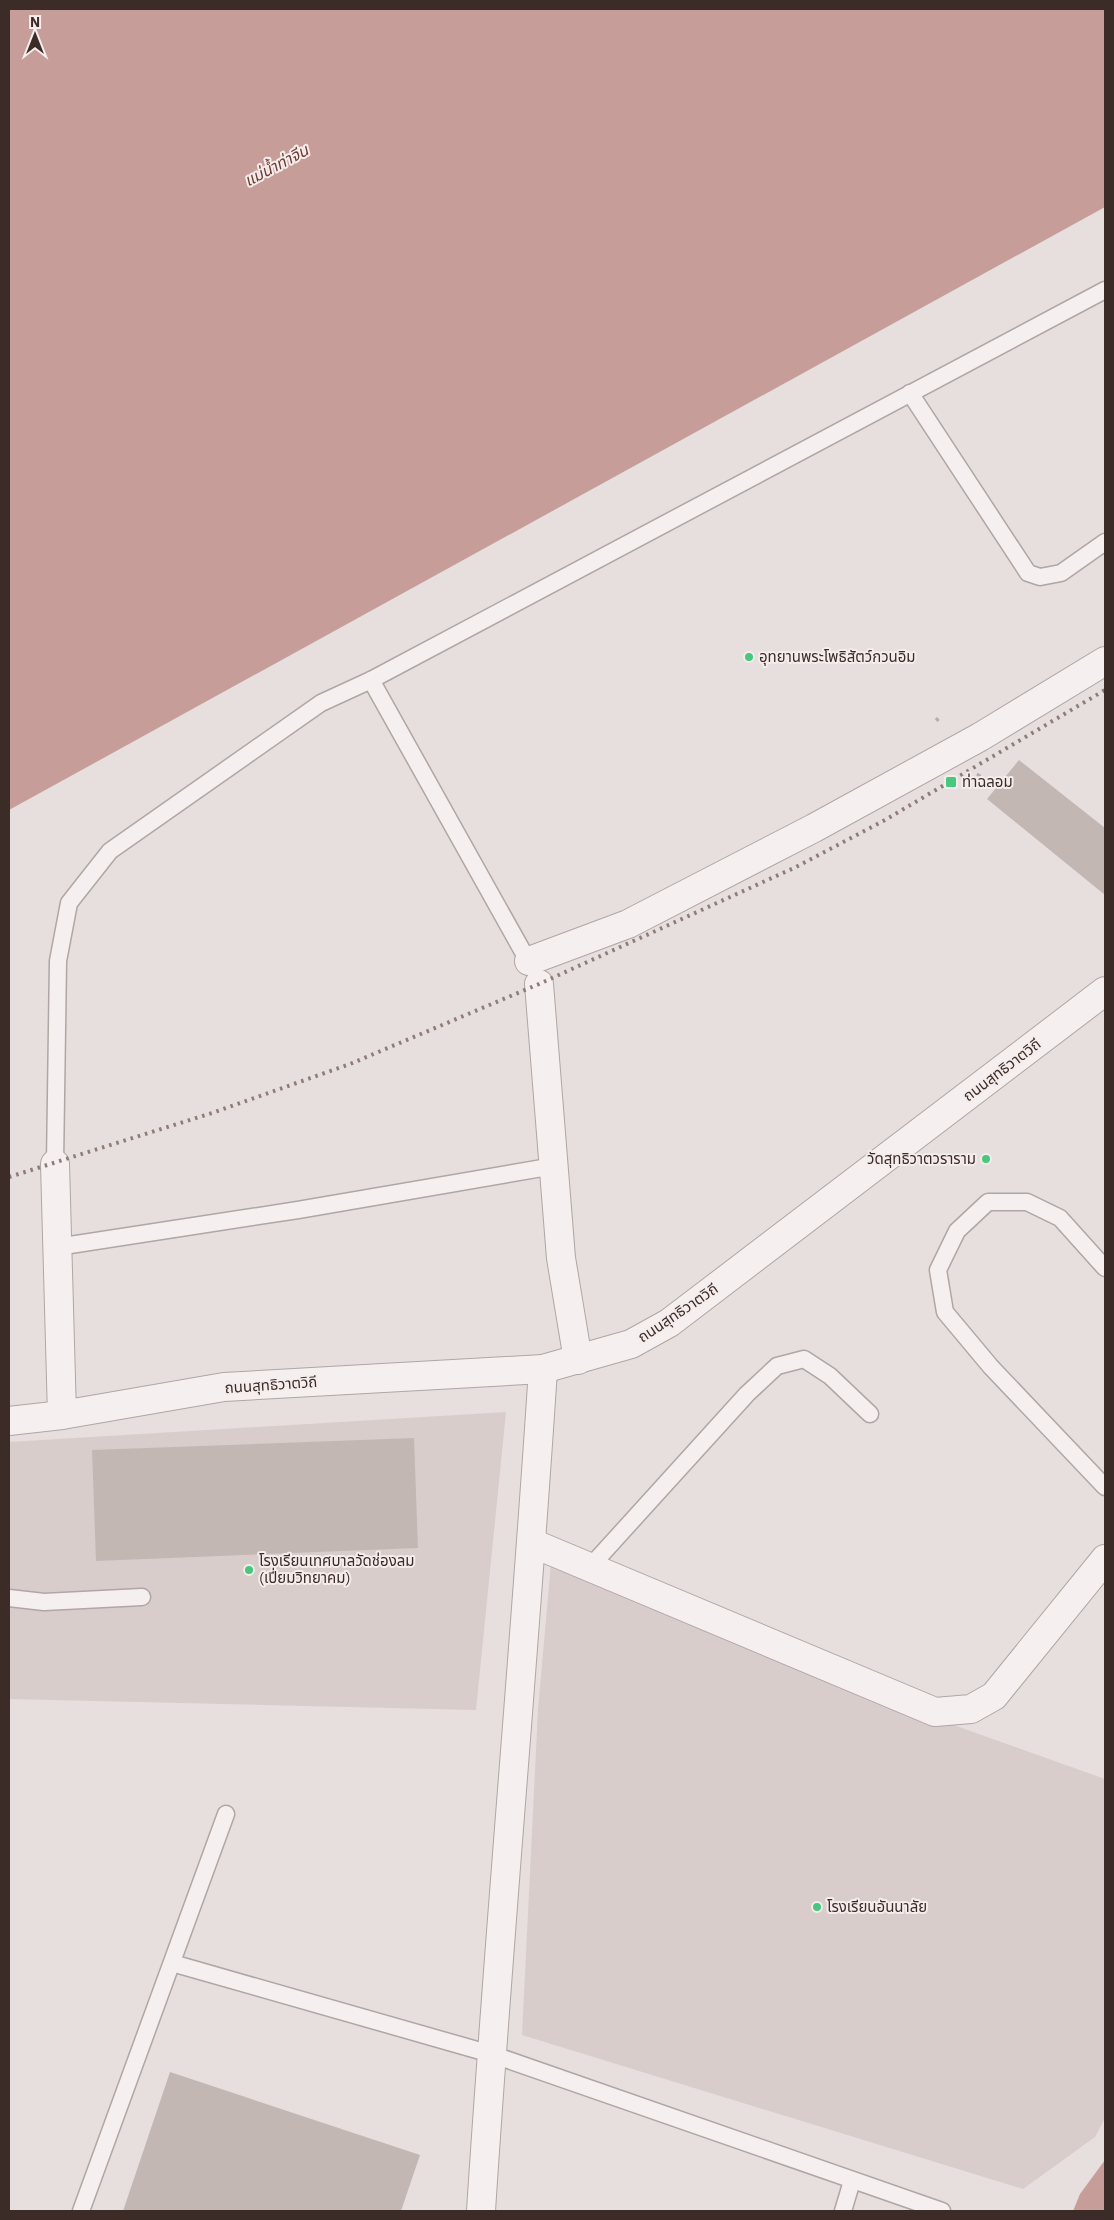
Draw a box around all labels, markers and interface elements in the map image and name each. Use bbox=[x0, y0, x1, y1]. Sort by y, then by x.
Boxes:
north arrow bbox=[10, 10, 60, 60]
text: N bbox=[30, 13, 40, 31]
water label: แม่น้ำท่าจีน bbox=[240, 138, 313, 190]
place label: อุทยานพระโพธิสัตว์กวนอิม bbox=[759, 647, 916, 666]
marker: อุทยานพระโพธิสัตว์กวนอิม bbox=[743, 651, 755, 663]
place label: ท่าฉลอม bbox=[962, 772, 1013, 791]
marker: ท่าฉลอม bbox=[944, 775, 958, 789]
street label: ถนนสุทธิวาตวิถี bbox=[959, 1034, 1044, 1105]
place label: วัดสุทธิวาตวราราม bbox=[867, 1149, 976, 1168]
marker: วัดสุทธิวาตวราราม bbox=[980, 1153, 992, 1165]
street label: ถนนสุทธิวาตวิถี bbox=[634, 1279, 721, 1346]
street label: ถนนสุทธิวาตวิถี bbox=[224, 1372, 318, 1397]
place label: โรงเรียนเทศบาลวัดช่องลม (เปี่ยมวิทยาคม) bbox=[259, 1551, 415, 1587]
marker: โรงเรียนเทศบาลวัดช่องลม (เปี่ยมวิทยาคม) bbox=[243, 1564, 255, 1576]
place label: โรงเรียนอันนาลัย bbox=[827, 1897, 927, 1916]
marker: โรงเรียนอันนาลัย bbox=[811, 1901, 823, 1913]

